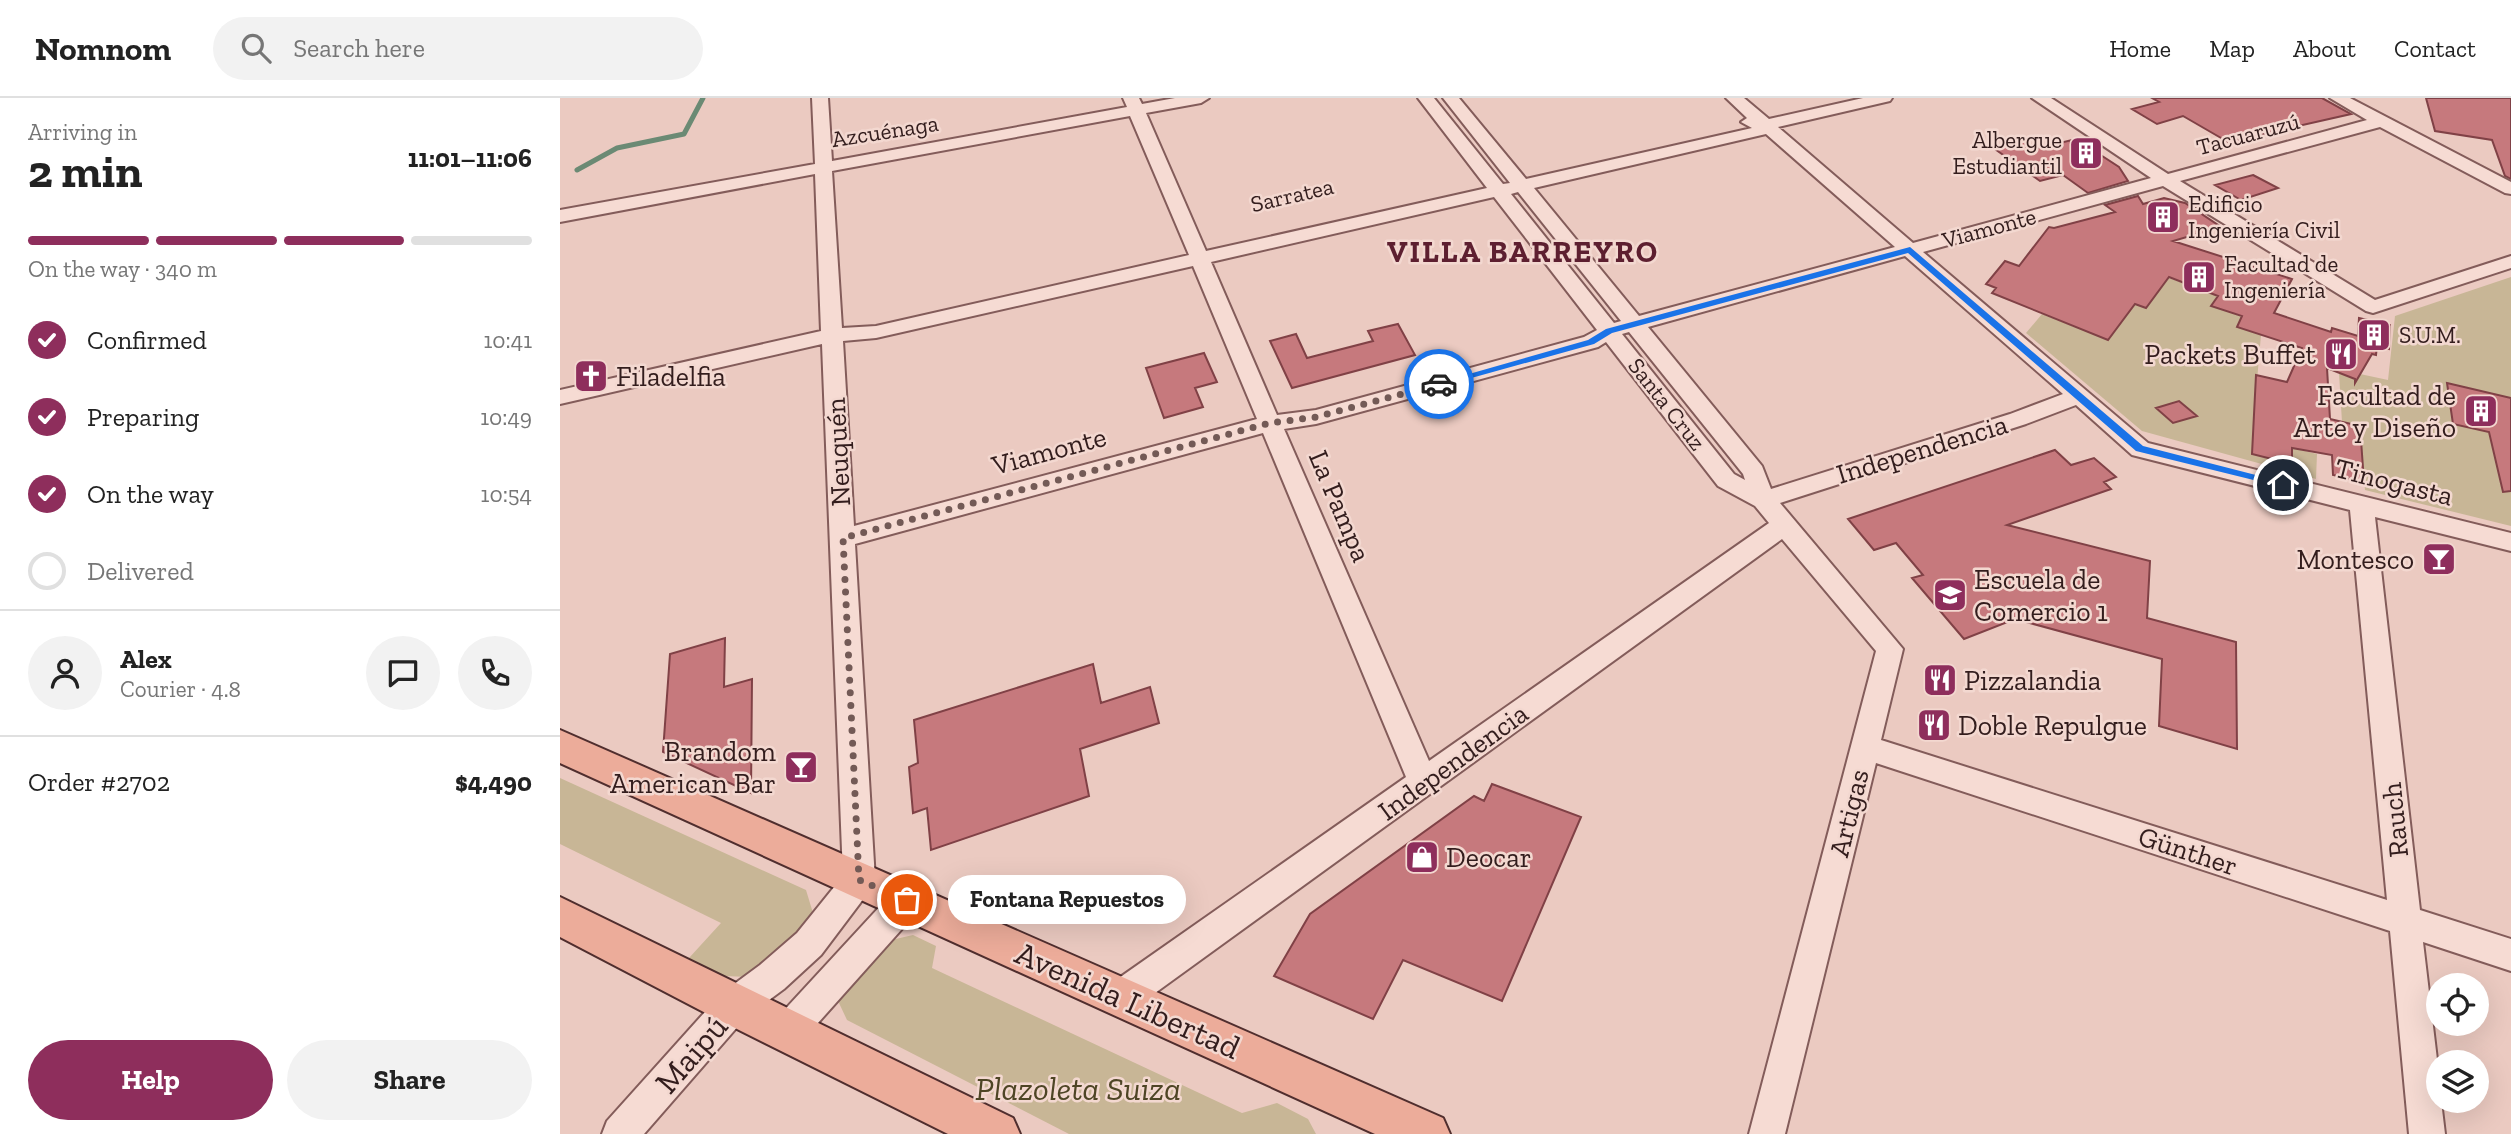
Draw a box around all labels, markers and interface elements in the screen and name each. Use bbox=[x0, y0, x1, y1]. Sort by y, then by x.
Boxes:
search box bbox=[213, 17, 703, 80]
text: Nomnom bbox=[35, 29, 171, 68]
icon: search bbox=[237, 29, 275, 67]
text: Search here bbox=[293, 32, 425, 64]
text: Home bbox=[2109, 34, 2171, 63]
text: Map bbox=[2209, 34, 2255, 63]
text: About bbox=[2293, 34, 2356, 63]
text: Contact bbox=[2394, 34, 2476, 63]
street label: Tacuaruzú bbox=[2193, 107, 2303, 161]
street label: Azcuénaga bbox=[830, 109, 940, 153]
text: Arriving in bbox=[28, 118, 137, 146]
place label: Albergue Estudiantil bbox=[1953, 126, 2062, 180]
building icon: Albergue Estudiantil bbox=[2067, 134, 2105, 172]
text: 11:01–11:06 bbox=[408, 142, 532, 174]
text: 2 min bbox=[28, 144, 143, 199]
street label: Sarratea bbox=[1248, 172, 1336, 218]
place label: Edificio Ingeniería Civil bbox=[2188, 190, 2340, 244]
building icon: Edificio Ingeniería Civil bbox=[2144, 198, 2182, 236]
street label: Viamonte bbox=[1938, 202, 2039, 254]
district label: VILLA BARREYRO bbox=[1387, 234, 1659, 270]
place label: Facultad de Ingeniería bbox=[2224, 250, 2338, 304]
text: On the way · 340 m bbox=[28, 255, 217, 283]
building icon: Facultad de Ingeniería bbox=[2180, 258, 2218, 296]
building icon: S.U.M. bbox=[2355, 316, 2393, 354]
icon: check bbox=[28, 321, 66, 359]
place label: S.U.M. bbox=[2399, 321, 2461, 349]
text: Confirmed bbox=[87, 324, 207, 356]
text: 10:41 bbox=[483, 326, 532, 354]
restaurant icon: Packets Buffet bbox=[2322, 335, 2360, 373]
place label: Packets Buffet bbox=[2144, 338, 2317, 371]
courier bbox=[1404, 349, 1474, 419]
street label: Santa Cruz bbox=[1622, 352, 1712, 456]
church icon: Filadelfia bbox=[572, 357, 610, 395]
place label: Filadelfia bbox=[616, 360, 726, 393]
icon: car bbox=[1420, 365, 1458, 403]
place label: Facultad de Arte y Diseño bbox=[2293, 379, 2456, 444]
building icon: Facultad de Arte y Diseño bbox=[2462, 392, 2500, 430]
street label: Neuquén bbox=[819, 397, 857, 507]
icon: check bbox=[28, 398, 66, 436]
text: Preparing bbox=[87, 401, 199, 433]
text: 10:49 bbox=[480, 403, 532, 431]
street label: Independencia bbox=[1833, 407, 2012, 491]
street label: Viamonte bbox=[987, 420, 1110, 482]
street label: La Pampa bbox=[1302, 445, 1378, 567]
street label: Tinogasta bbox=[2331, 451, 2457, 513]
pin bbox=[2253, 455, 2313, 515]
icon: home bbox=[2264, 466, 2302, 504]
icon: check bbox=[28, 475, 66, 513]
text: On the way bbox=[87, 478, 214, 510]
text: 10:54 bbox=[481, 480, 532, 508]
bar icon: Montesco bbox=[2420, 540, 2458, 578]
place label: Montesco bbox=[2296, 543, 2414, 576]
text: Delivered bbox=[87, 555, 194, 587]
place label: Escuela de Comercio 1 bbox=[1974, 563, 2108, 628]
school or university icon: Escuela de Comercio 1 bbox=[1931, 576, 1969, 614]
button: person bbox=[28, 636, 102, 710]
button: chat bbox=[366, 636, 440, 710]
button: phone bbox=[458, 636, 532, 710]
text: Alex bbox=[120, 643, 172, 675]
restaurant icon: Pizzalandia bbox=[1921, 661, 1959, 699]
place label: Pizzalandia bbox=[1964, 664, 2102, 697]
text: Courier · 4.8 bbox=[120, 675, 241, 703]
street label: Independencia bbox=[1372, 696, 1535, 827]
restaurant icon: Doble Repulgue bbox=[1915, 706, 1953, 744]
place label: Doble Repulgue bbox=[1958, 709, 2147, 742]
place label: Brandom American Bar bbox=[610, 735, 776, 800]
bar icon: Brandom American Bar bbox=[782, 748, 820, 786]
text: Order #2702 bbox=[28, 766, 170, 798]
text: $4,490 bbox=[455, 766, 532, 798]
street label: Artigas bbox=[1822, 766, 1876, 860]
street label: Rauch bbox=[2375, 781, 2415, 859]
street label: Günther bbox=[2134, 820, 2242, 882]
shop icon: Deocar bbox=[1403, 838, 1441, 876]
place label: Deocar bbox=[1446, 841, 1531, 874]
pin bbox=[877, 870, 937, 930]
callout: Fontana Repuestos bbox=[949, 876, 1187, 924]
icon: bag bbox=[888, 881, 926, 919]
text: Fontana Repuestos bbox=[970, 885, 1164, 913]
street label: Avenida Libertad bbox=[1010, 933, 1246, 1067]
map controls bbox=[2426, 973, 2489, 1113]
button: locate bbox=[2426, 973, 2489, 1036]
street label: Maipú bbox=[647, 1007, 736, 1101]
button: Help bbox=[28, 1040, 273, 1120]
button: Share bbox=[287, 1040, 532, 1120]
button: layers bbox=[2426, 1050, 2489, 1113]
park label: Plazoleta Suiza bbox=[975, 1069, 1181, 1108]

